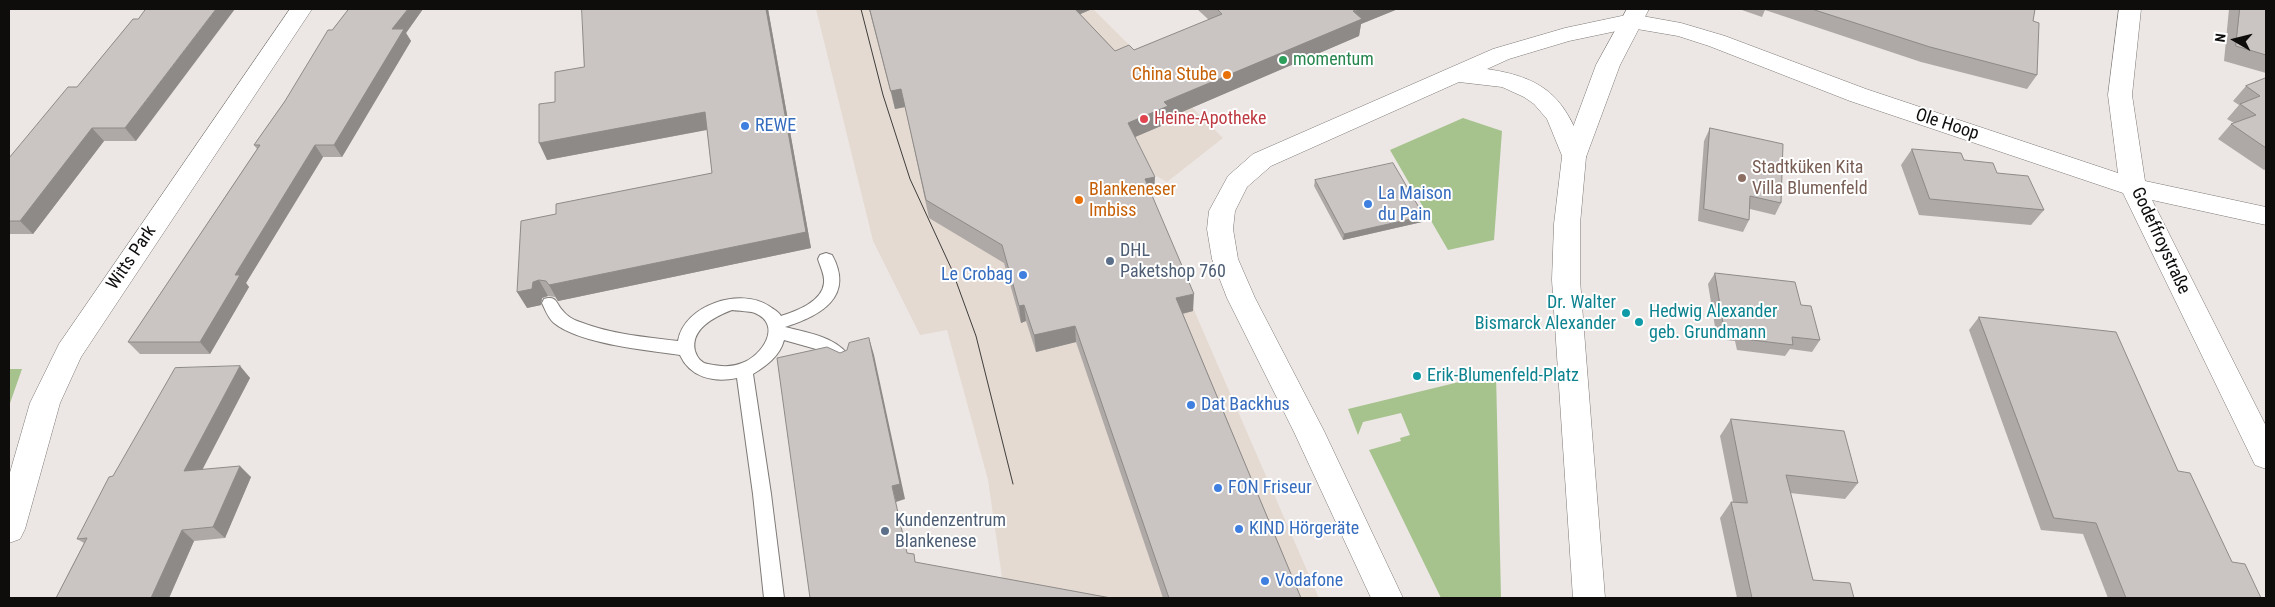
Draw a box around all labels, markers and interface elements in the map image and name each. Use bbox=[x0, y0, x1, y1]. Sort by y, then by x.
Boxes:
north arrow bbox=[2210, 15, 2260, 65]
text: N bbox=[2212, 33, 2229, 43]
place label: momentum bbox=[1293, 49, 1374, 71]
marker: momentum bbox=[1277, 54, 1289, 66]
place label: China Stube bbox=[1132, 64, 1217, 86]
marker: China Stube bbox=[1221, 69, 1233, 81]
street label: Ole Hoop bbox=[1912, 105, 1982, 145]
place label: Heine-Apotheke bbox=[1154, 108, 1266, 130]
marker: Heine-Apotheke bbox=[1138, 113, 1150, 125]
place label: REWE bbox=[755, 115, 796, 137]
marker: REWE bbox=[739, 120, 751, 132]
place label: Stadtküken Kita Villa Blumenfeld bbox=[1752, 157, 1868, 200]
marker: Stadtküken Kita Villa Blumenfeld bbox=[1736, 172, 1748, 184]
place label: Blankeneser Imbiss bbox=[1089, 179, 1176, 222]
place label: La Maison du Pain bbox=[1378, 183, 1452, 225]
street label: Godeffroystraße bbox=[2126, 184, 2194, 298]
marker: Blankeneser Imbiss bbox=[1073, 194, 1085, 206]
marker: La Maison du Pain bbox=[1362, 198, 1374, 210]
street label: Witts Park bbox=[103, 222, 161, 294]
place label: DHL Paketshop 760 bbox=[1120, 240, 1226, 282]
marker: DHL Paketshop 760 bbox=[1104, 255, 1116, 267]
place label: Le Crobag bbox=[941, 264, 1013, 286]
marker: Le Crobag bbox=[1017, 269, 1029, 281]
place label: Dr. Walter Bismarck Alexander bbox=[1475, 292, 1616, 334]
place label: Hedwig Alexander geb. Grundmann bbox=[1649, 301, 1777, 344]
marker: Dr. Walter Bismarck Alexander bbox=[1620, 307, 1632, 319]
marker: Hedwig Alexander geb. Grundmann bbox=[1633, 316, 1645, 328]
place label: Erik-Blumenfeld-Platz bbox=[1427, 365, 1579, 387]
marker: Erik-Blumenfeld-Platz bbox=[1411, 370, 1423, 382]
place label: Dat Backhus bbox=[1201, 394, 1290, 416]
marker: Dat Backhus bbox=[1185, 399, 1197, 411]
place label: FON Friseur bbox=[1228, 477, 1312, 499]
marker: FON Friseur bbox=[1212, 482, 1224, 494]
place label: Kundenzentrum Blankenese bbox=[895, 510, 1006, 552]
place label: KIND Hörgeräte bbox=[1249, 518, 1359, 540]
marker: KIND Hörgeräte bbox=[1233, 523, 1245, 535]
marker: Kundenzentrum Blankenese bbox=[879, 525, 891, 537]
place label: Vodafone bbox=[1275, 570, 1343, 592]
marker: Vodafone bbox=[1259, 575, 1271, 587]

